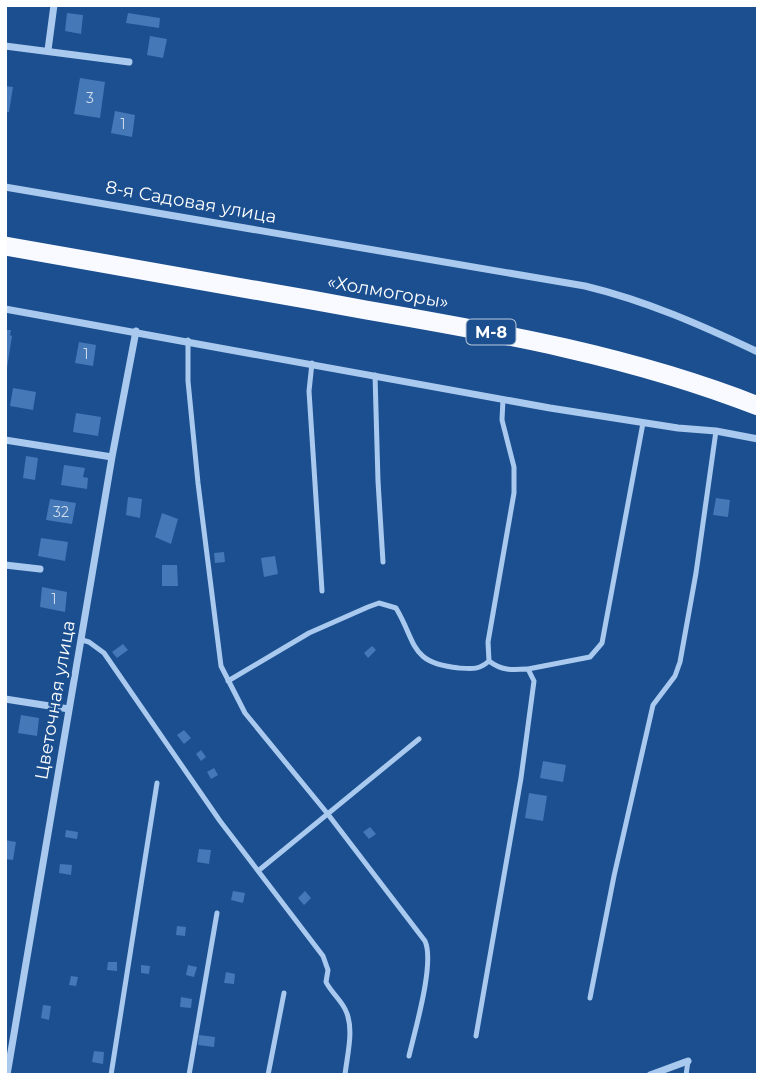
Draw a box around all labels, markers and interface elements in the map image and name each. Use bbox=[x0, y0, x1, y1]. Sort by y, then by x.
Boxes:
house number: 3 bbox=[86, 89, 94, 107]
house number: 1 bbox=[120, 115, 126, 133]
street label: 8-я Садовая улица bbox=[104, 176, 278, 228]
street label: «Холмогоры» bbox=[326, 271, 450, 313]
road number: М-8 bbox=[466, 320, 516, 344]
house number: 1 bbox=[83, 345, 89, 363]
house number: 32 bbox=[53, 503, 69, 521]
house number: 1 bbox=[51, 590, 57, 608]
street label: Цветочная улица bbox=[30, 619, 80, 781]

